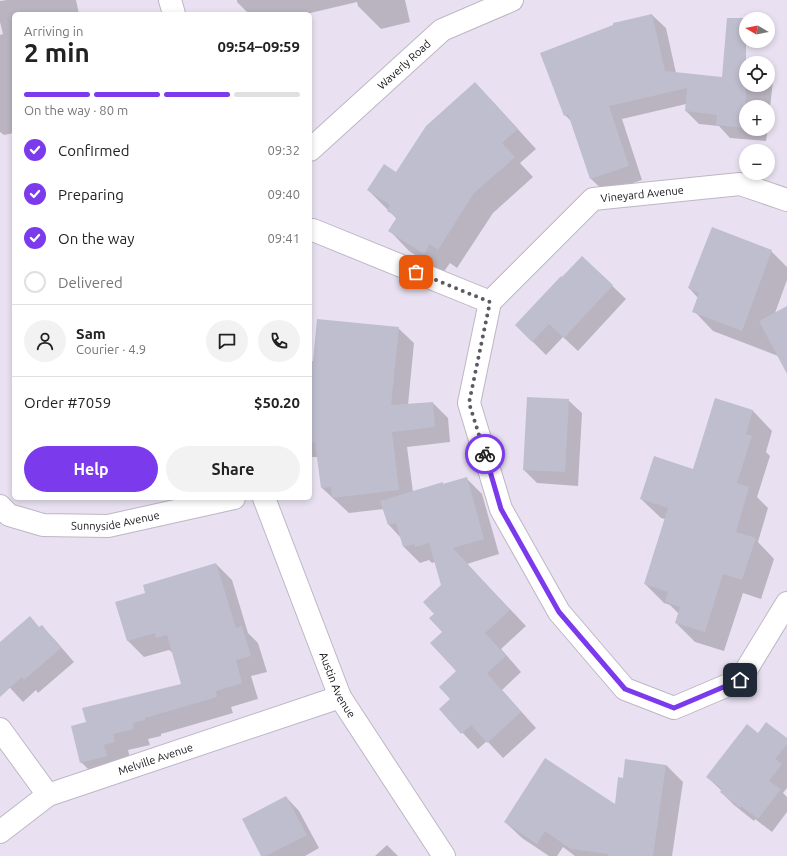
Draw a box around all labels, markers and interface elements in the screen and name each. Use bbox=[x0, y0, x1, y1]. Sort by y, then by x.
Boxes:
north arrow bbox=[739, 12, 775, 48]
map controls bbox=[739, 12, 775, 180]
text: Arriving in bbox=[24, 24, 83, 38]
street label: Waverly Road bbox=[375, 37, 433, 92]
text: 2 min bbox=[24, 38, 90, 67]
text: 09:54–09:59 bbox=[217, 38, 300, 55]
button: locate bbox=[739, 56, 775, 92]
button: + bbox=[739, 100, 775, 136]
text: On the way · 80 m bbox=[24, 103, 128, 117]
icon: check bbox=[24, 139, 46, 161]
text: Confirmed bbox=[58, 142, 130, 159]
text: 09:32 bbox=[267, 143, 300, 157]
button: − bbox=[739, 144, 775, 180]
icon: check bbox=[24, 183, 46, 205]
street label: Vineyard Avenue bbox=[600, 184, 684, 204]
text: Preparing bbox=[58, 186, 124, 203]
text: 09:40 bbox=[267, 187, 300, 201]
icon: check bbox=[24, 227, 46, 249]
text: On the way bbox=[58, 230, 134, 247]
text: 09:41 bbox=[267, 231, 300, 245]
pin bbox=[399, 255, 433, 289]
icon: bag bbox=[405, 261, 427, 283]
text: Delivered bbox=[58, 274, 123, 291]
button: person bbox=[24, 320, 66, 362]
button: chat bbox=[206, 320, 248, 362]
button: phone bbox=[258, 320, 300, 362]
text: Sam bbox=[76, 325, 106, 342]
text: Courier · 4.9 bbox=[76, 342, 146, 356]
text: Order #7059 bbox=[24, 394, 111, 411]
text: $50.20 bbox=[254, 394, 300, 411]
courier bbox=[465, 434, 505, 474]
icon: bike bbox=[474, 443, 496, 465]
button: Help bbox=[24, 446, 158, 492]
button: Share bbox=[166, 446, 300, 492]
street label: Sunnyside Avenue bbox=[71, 509, 161, 532]
street label: Austin Avenue bbox=[317, 650, 358, 720]
pin bbox=[723, 663, 757, 697]
icon: home bbox=[729, 669, 751, 691]
street label: Melville Avenue bbox=[117, 741, 194, 777]

